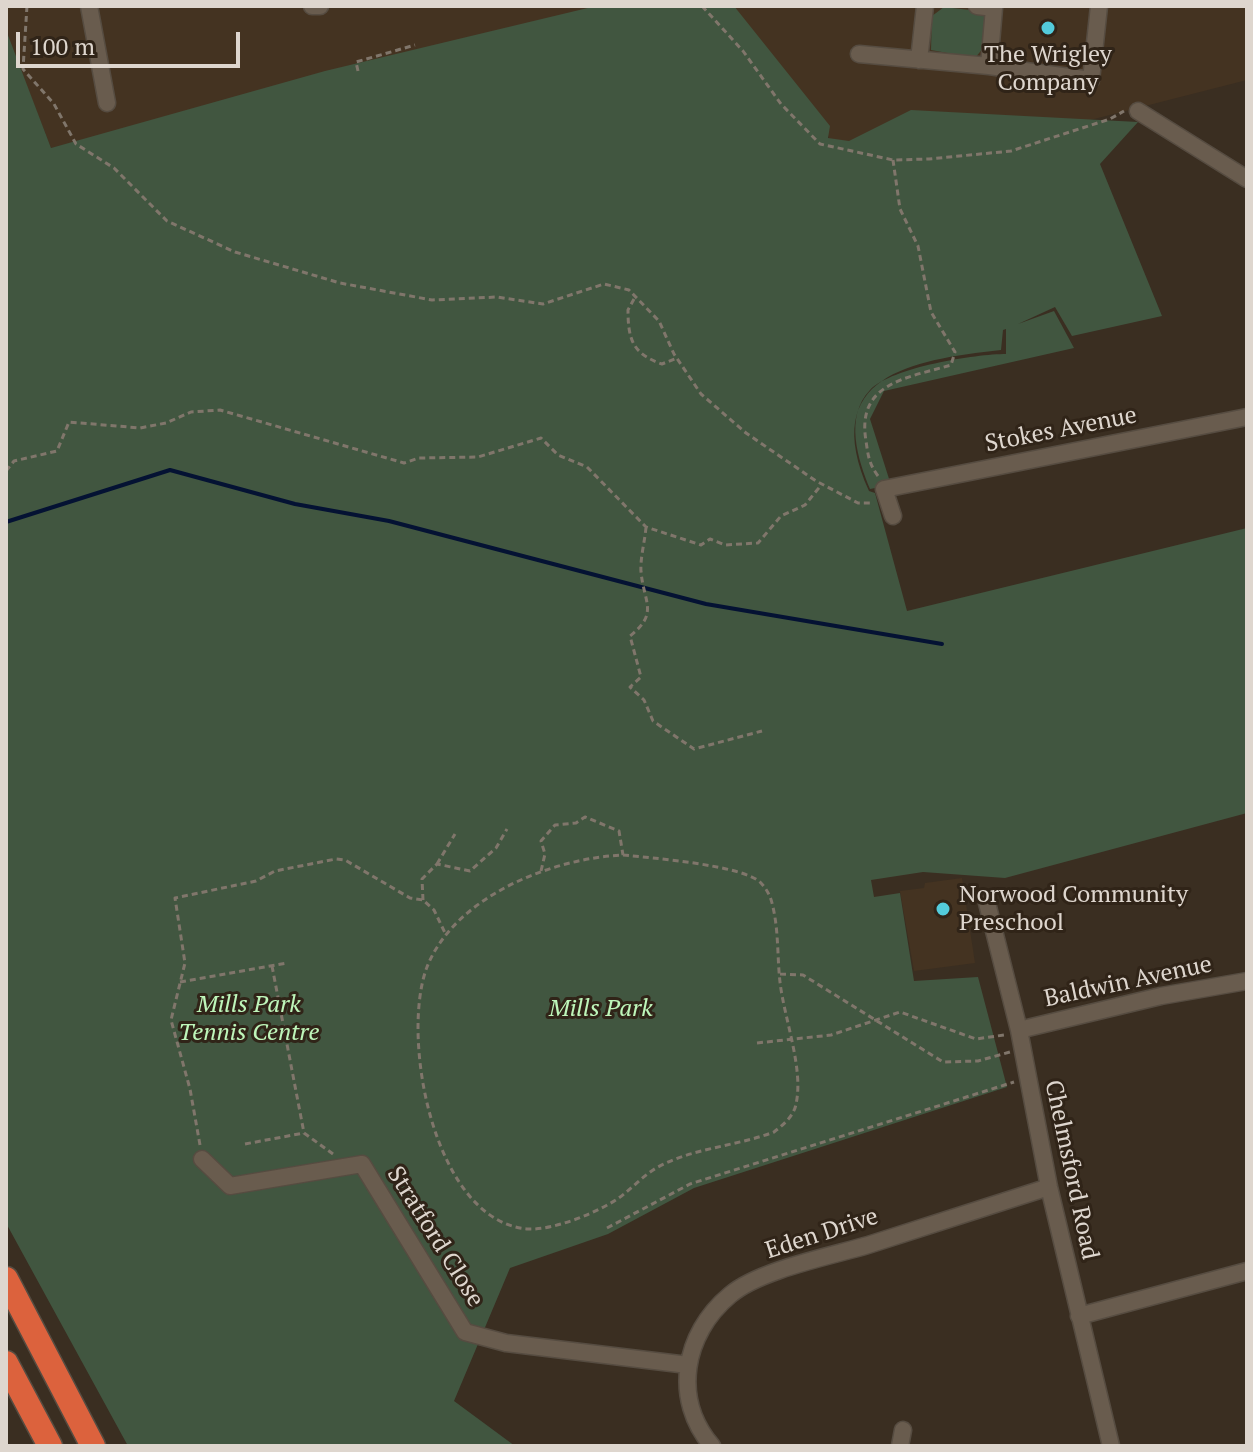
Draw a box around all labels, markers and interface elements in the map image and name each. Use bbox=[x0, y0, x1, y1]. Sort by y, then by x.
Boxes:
scale bar bbox=[20, 16, 244, 66]
marker: The Wrigley Company bbox=[1039, 19, 1057, 37]
text: 100 m bbox=[30, 30, 95, 62]
place label: The Wrigley Company bbox=[984, 41, 1112, 97]
street label: Stokes Avenue bbox=[983, 401, 1139, 459]
place label: Norwood Community Preschool bbox=[959, 881, 1188, 937]
marker: Norwood Community Preschool bbox=[934, 900, 952, 918]
street label: Baldwin Avenue bbox=[1041, 950, 1215, 1014]
park label: Mills Park Tennis Centre bbox=[179, 991, 319, 1047]
park label: Mills Park bbox=[549, 995, 653, 1023]
street label: Chelmsford Road bbox=[1038, 1078, 1104, 1262]
street label: Stratford Close bbox=[380, 1162, 490, 1312]
street label: Eden Drive bbox=[762, 1202, 882, 1266]

